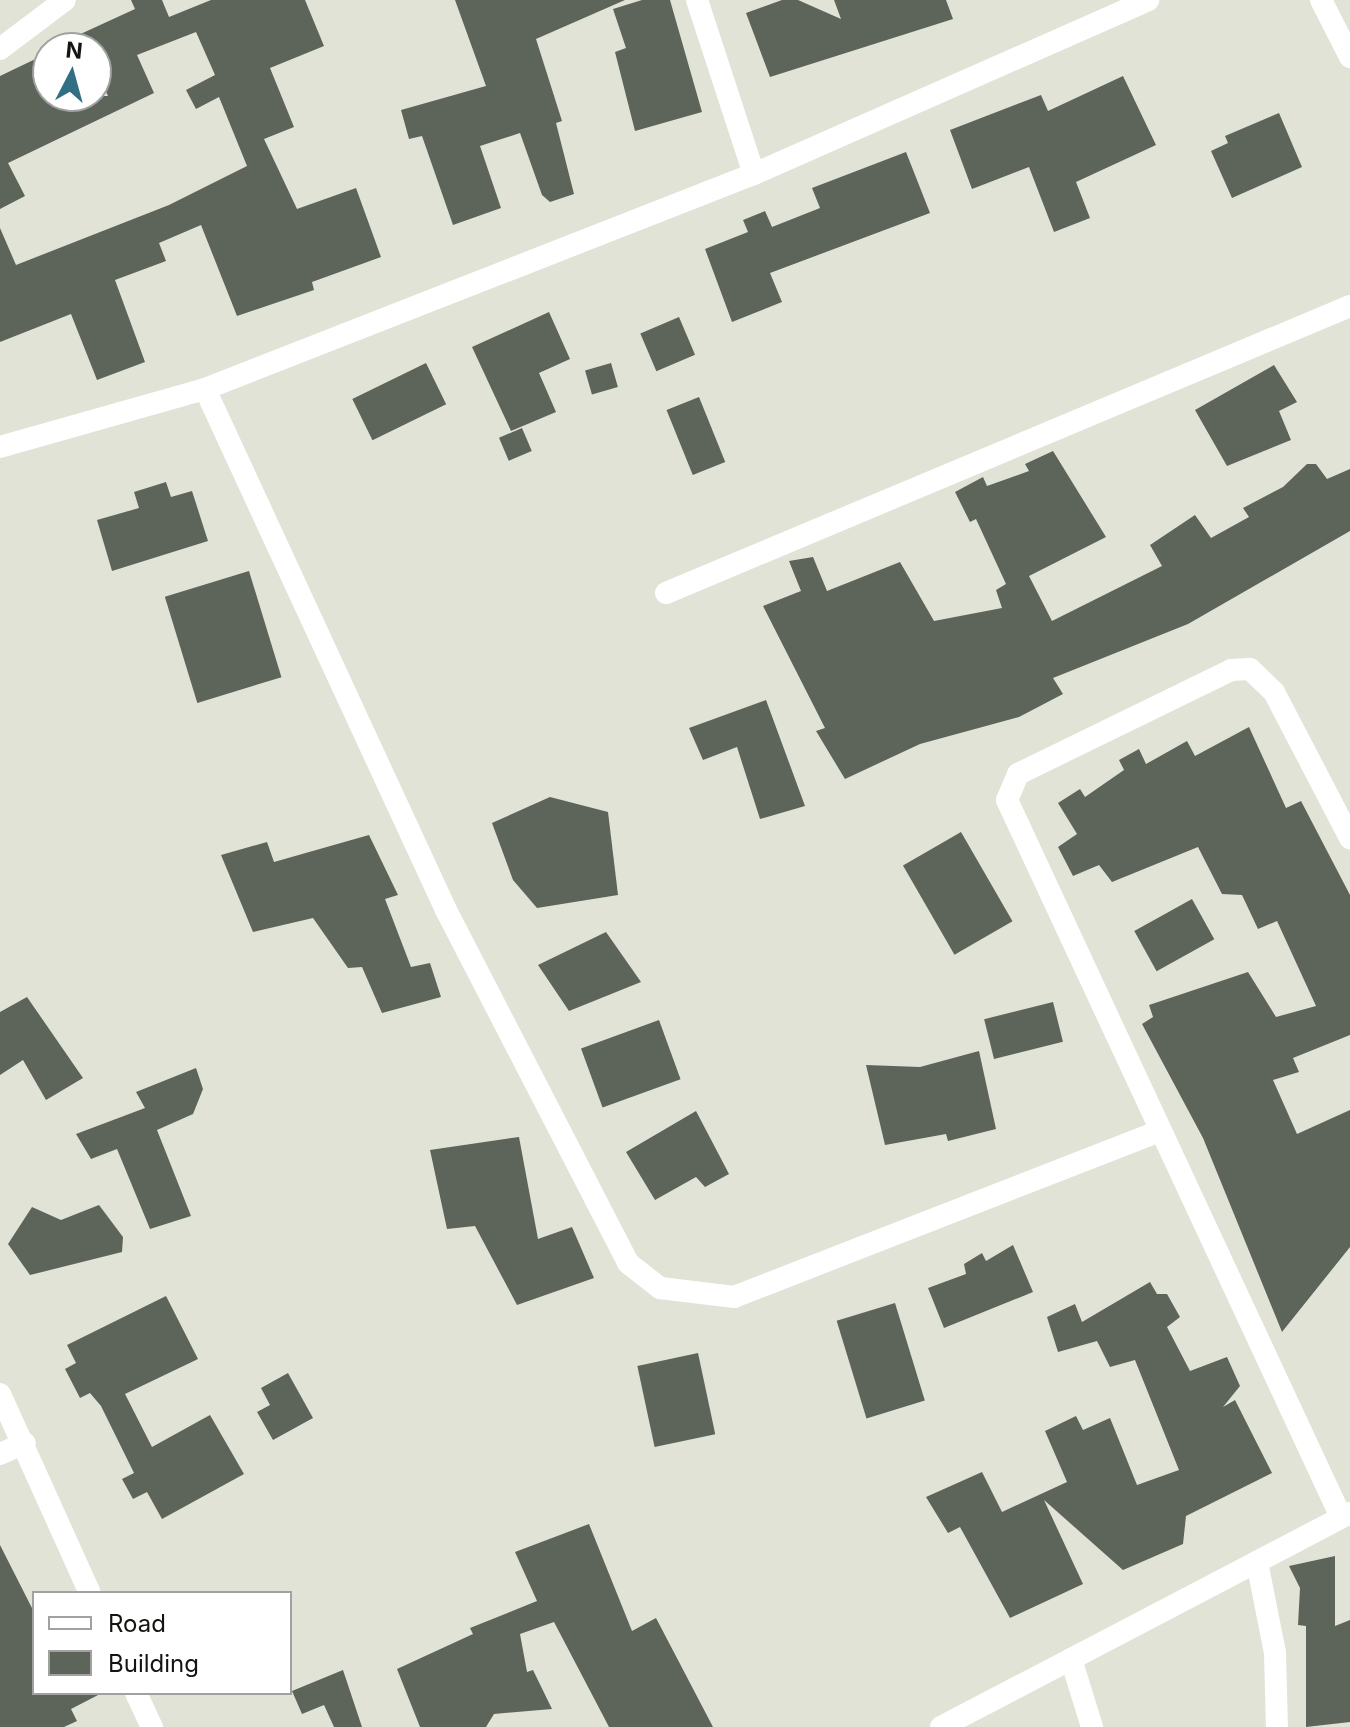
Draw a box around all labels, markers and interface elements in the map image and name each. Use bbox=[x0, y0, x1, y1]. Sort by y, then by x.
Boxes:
north arrow bbox=[32, 32, 112, 112]
text: N bbox=[65, 36, 84, 64]
legend bbox=[32, 1591, 292, 1695]
text: Road bbox=[108, 1609, 166, 1638]
text: Building bbox=[108, 1649, 199, 1678]

